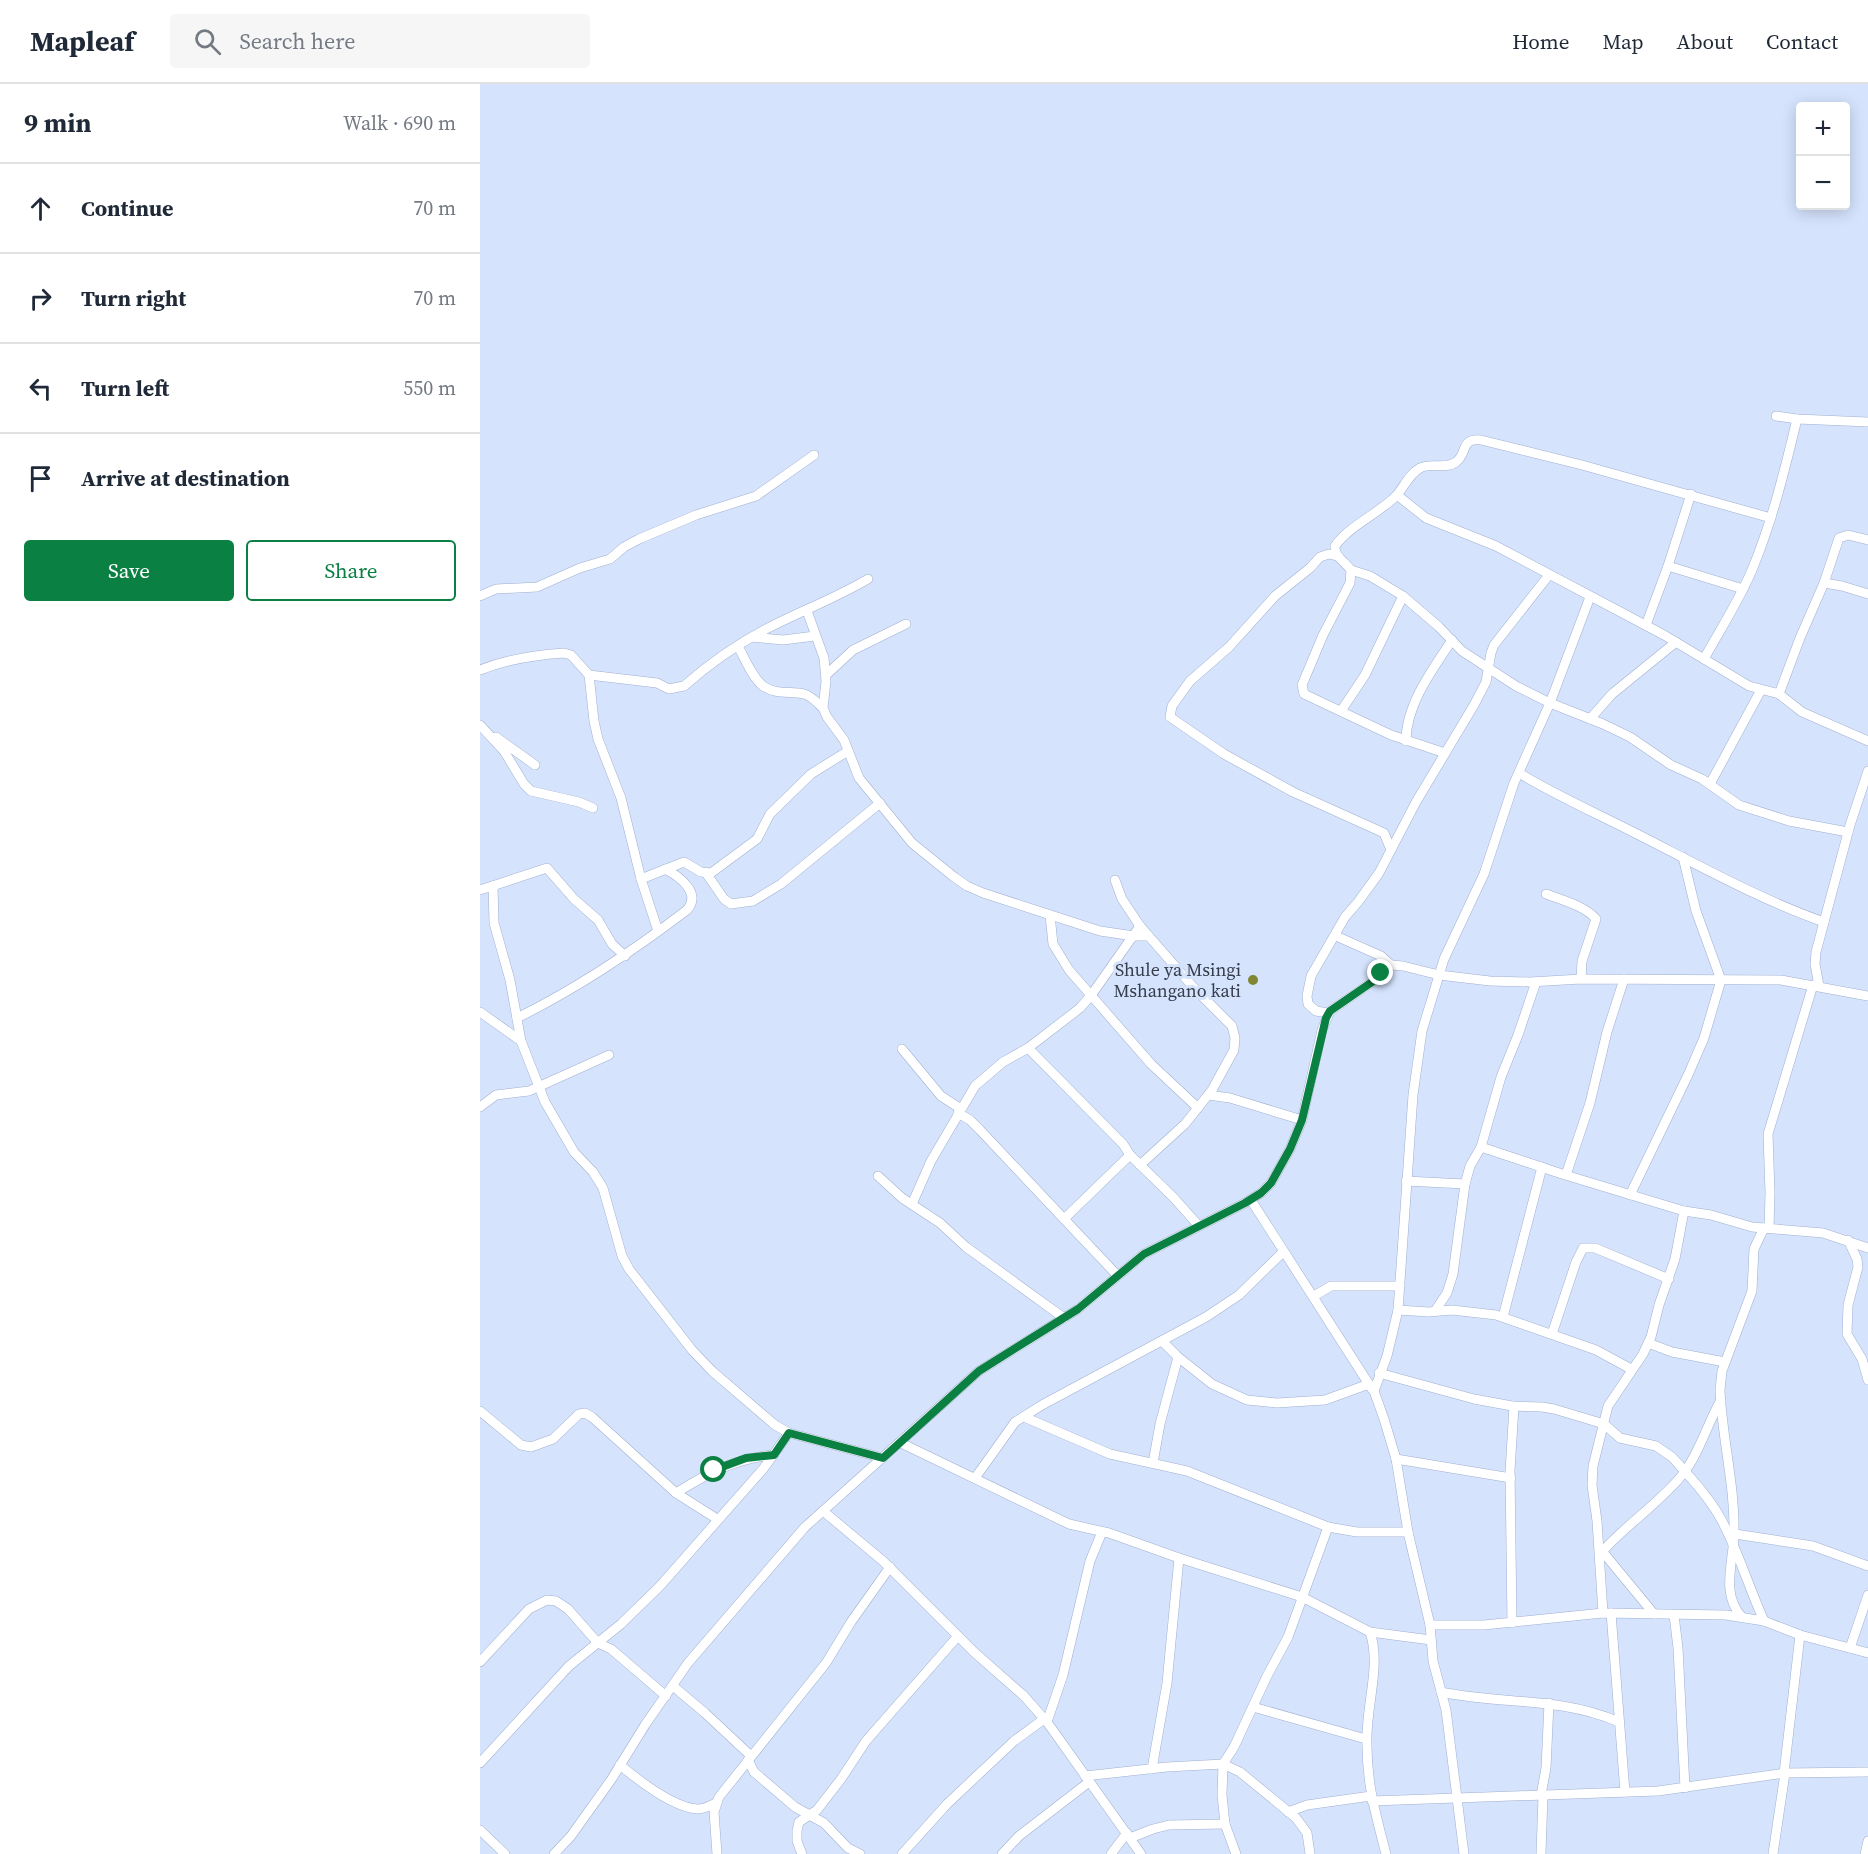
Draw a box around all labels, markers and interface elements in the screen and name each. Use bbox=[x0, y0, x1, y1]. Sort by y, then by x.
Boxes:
search box bbox=[170, 14, 590, 68]
text: Mapleaf bbox=[30, 22, 134, 60]
icon: search bbox=[191, 25, 224, 58]
text: Search here bbox=[239, 26, 355, 56]
text: Home bbox=[1512, 27, 1570, 56]
text: Map bbox=[1603, 27, 1644, 56]
text: About bbox=[1677, 27, 1733, 56]
text: Contact bbox=[1766, 27, 1838, 56]
map controls bbox=[1796, 102, 1850, 210]
button: + bbox=[1796, 102, 1850, 156]
text: 9 min bbox=[24, 105, 91, 141]
text: Walk · 690 m bbox=[343, 109, 456, 137]
button: − bbox=[1796, 156, 1850, 210]
icon: ahead bbox=[24, 192, 57, 225]
text: Continue bbox=[81, 193, 174, 223]
text: 70 m bbox=[413, 194, 456, 222]
icon: right bbox=[24, 282, 57, 315]
text: Turn right bbox=[81, 283, 186, 313]
text: 70 m bbox=[413, 284, 456, 312]
icon: left bbox=[24, 372, 57, 405]
text: Turn left bbox=[81, 373, 169, 403]
text: 550 m bbox=[403, 374, 456, 402]
icon: arrive bbox=[24, 462, 57, 495]
text: Arrive at destination bbox=[81, 463, 290, 493]
button: Save bbox=[24, 540, 234, 601]
button: Share bbox=[246, 540, 456, 601]
place label: Shule ya Msingi Mshangano kati bbox=[1113, 957, 1241, 1003]
route end bbox=[1367, 959, 1393, 985]
marker: Shule ya Msingi Mshangano kati bbox=[1246, 973, 1260, 987]
route start bbox=[700, 1456, 726, 1482]

